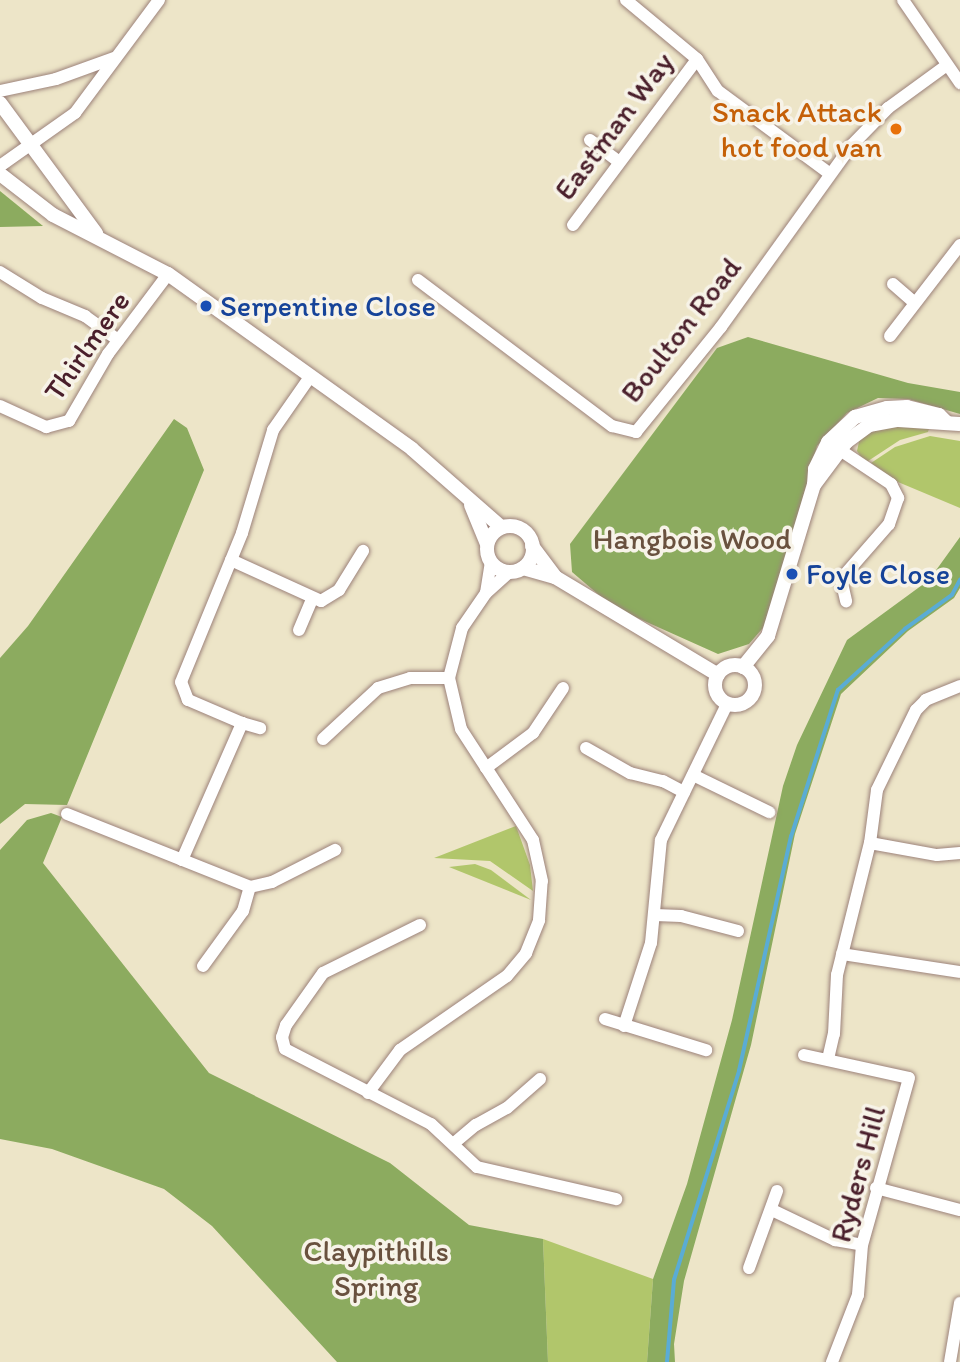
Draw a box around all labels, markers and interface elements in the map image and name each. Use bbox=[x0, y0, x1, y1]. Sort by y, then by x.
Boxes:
street label: Eastman Way bbox=[547, 45, 681, 207]
place label: Snack Attack hot food van bbox=[711, 94, 882, 164]
marker: Snack Attack hot food van bbox=[888, 121, 904, 137]
street label: Boulton Road bbox=[613, 250, 749, 410]
street label: Thirlmere bbox=[36, 284, 138, 408]
place label: Serpentine Close bbox=[220, 288, 436, 324]
marker: Serpentine Close bbox=[198, 298, 214, 314]
park label: Hangbois Wood bbox=[592, 521, 792, 557]
place label: Foyle Close bbox=[806, 556, 950, 592]
marker: Foyle Close bbox=[784, 566, 800, 582]
street label: Ryders Hill bbox=[823, 1102, 893, 1246]
park label: Claypithills Spring bbox=[303, 1233, 449, 1304]

